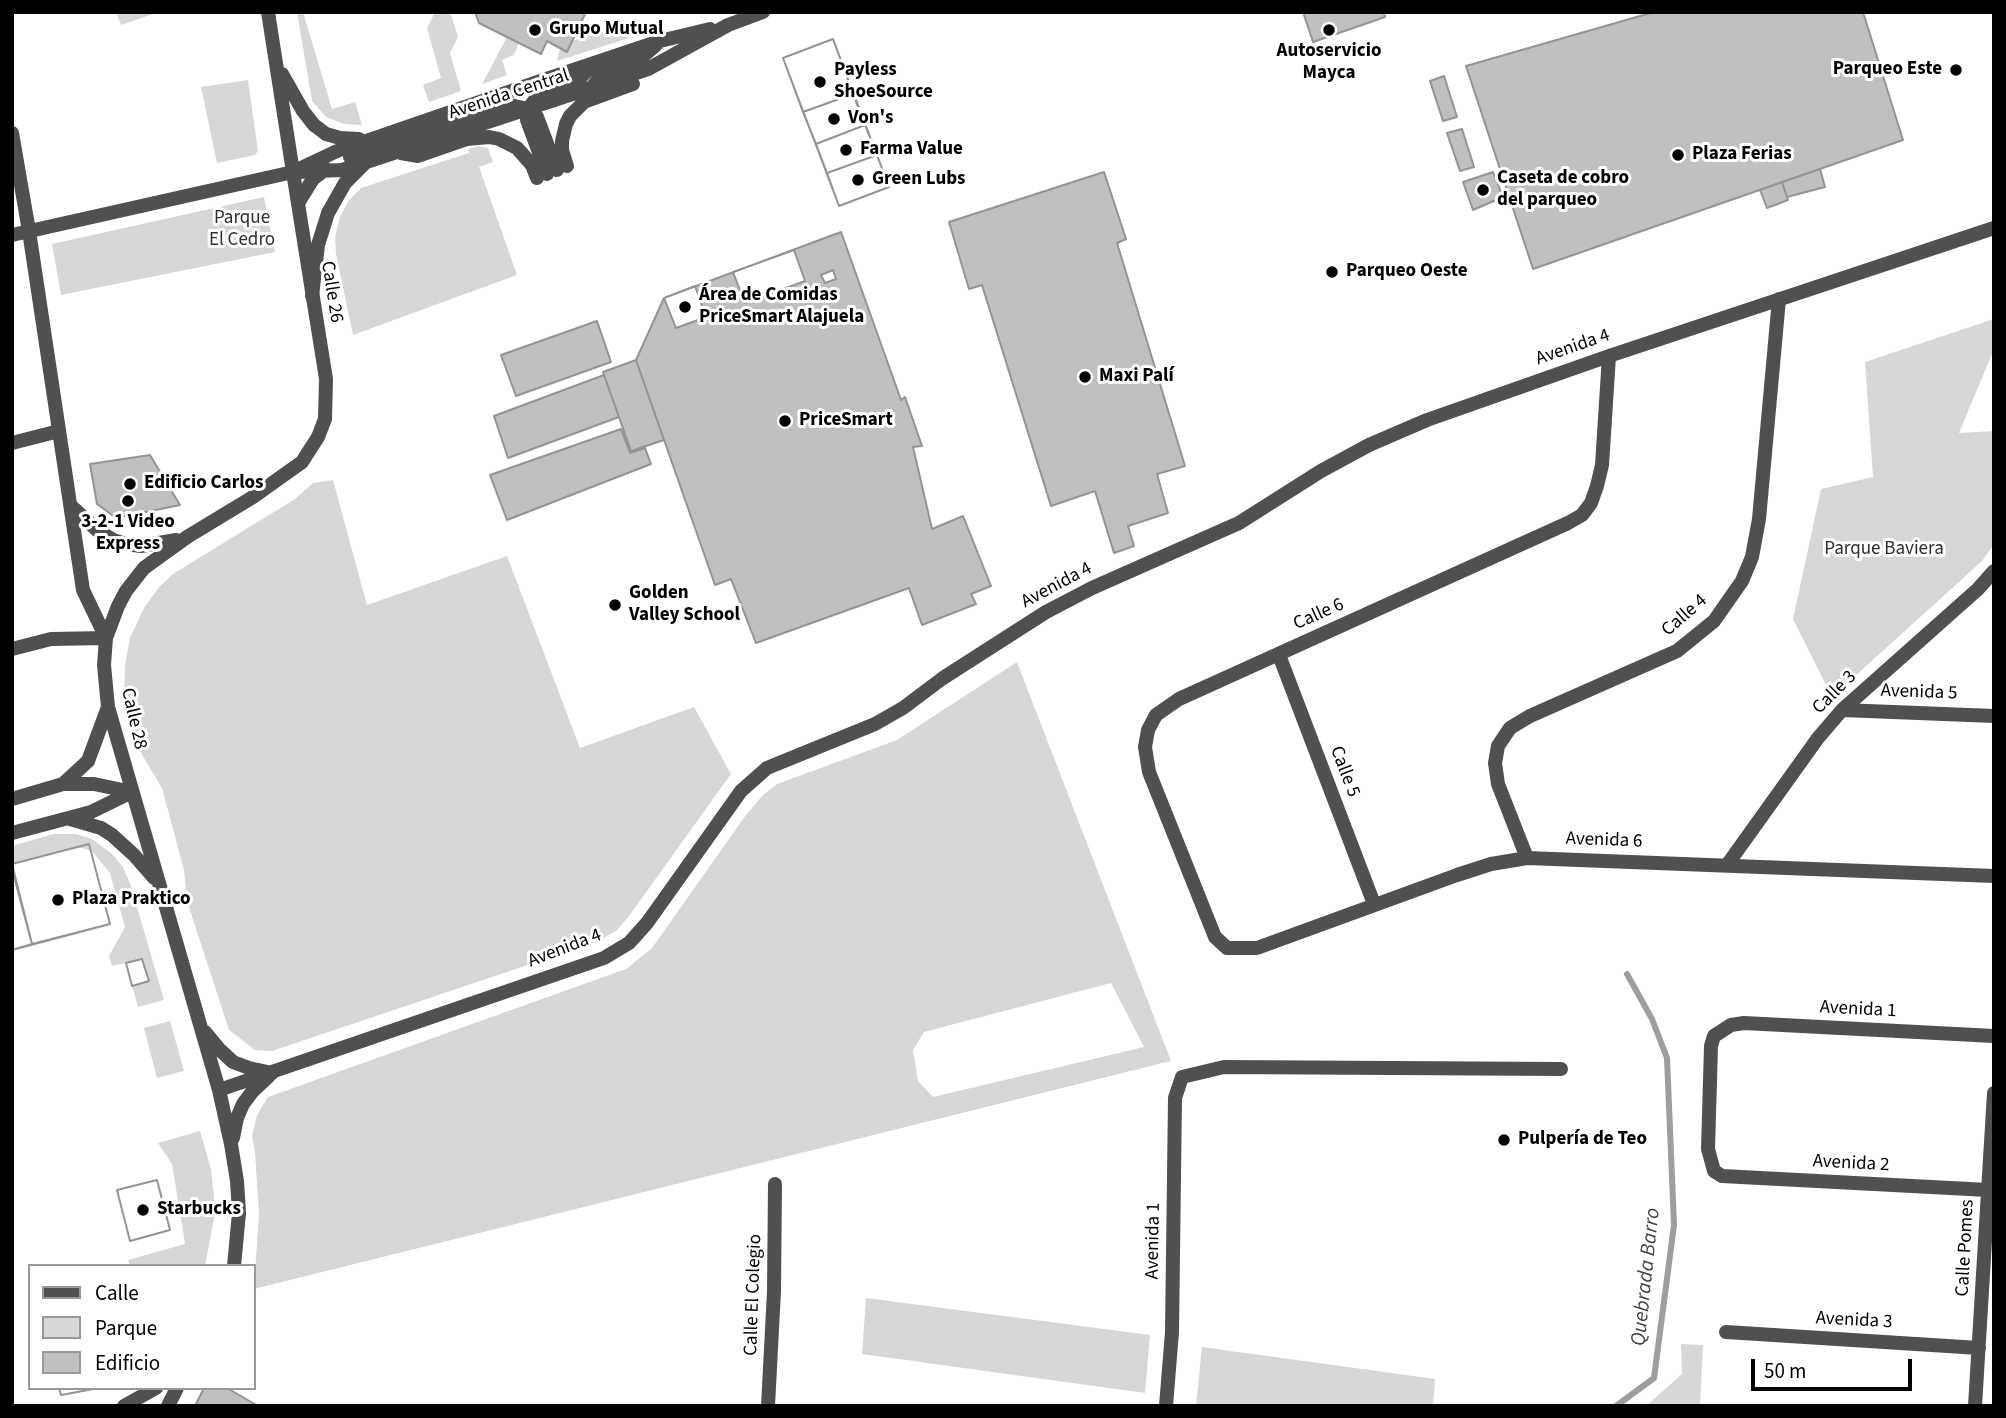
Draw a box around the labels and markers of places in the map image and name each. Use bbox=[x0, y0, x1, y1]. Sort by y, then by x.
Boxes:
place label: Grupo Mutual bbox=[549, 19, 663, 41]
marker: Grupo Mutual bbox=[527, 22, 543, 38]
marker: Autoservicio Mayca bbox=[1321, 22, 1337, 38]
place label: Autoservicio Mayca bbox=[1277, 41, 1381, 85]
place label: Parqueo Este bbox=[1833, 59, 1942, 81]
place label: Payless ShoeSource bbox=[834, 60, 933, 104]
marker: Parqueo Este bbox=[1948, 62, 1964, 78]
marker: Payless ShoeSource bbox=[812, 74, 828, 90]
place label: Von's bbox=[848, 108, 893, 130]
marker: Von's bbox=[826, 111, 842, 127]
place label: Farma Value bbox=[860, 139, 963, 161]
marker: Farma Value bbox=[838, 142, 854, 158]
place label: Plaza Ferias bbox=[1692, 144, 1792, 166]
marker: Plaza Ferias bbox=[1670, 147, 1686, 163]
place label: Caseta de cobro del parqueo bbox=[1497, 168, 1629, 212]
place label: Green Lubs bbox=[872, 169, 965, 191]
marker: Green Lubs bbox=[850, 172, 866, 188]
marker: Caseta de cobro del parqueo bbox=[1475, 182, 1491, 198]
place label: Parqueo Oeste bbox=[1346, 261, 1468, 283]
marker: Parqueo Oeste bbox=[1324, 264, 1340, 280]
place label: Área de Comidas PriceSmart Alajuela bbox=[699, 285, 864, 329]
marker: Área de Comidas PriceSmart Alajuela bbox=[677, 299, 693, 315]
place label: Maxi Palí bbox=[1099, 366, 1174, 388]
marker: Maxi Palí bbox=[1077, 369, 1093, 385]
place label: PriceSmart bbox=[799, 410, 893, 432]
marker: PriceSmart bbox=[777, 413, 793, 429]
place label: Edificio Carlos bbox=[144, 473, 263, 495]
marker: Edificio Carlos bbox=[122, 476, 138, 492]
marker: 3-2-1 Video Express bbox=[120, 493, 136, 509]
place label: 3-2-1 Video Express bbox=[81, 512, 175, 556]
place label: Golden Valley School bbox=[629, 583, 740, 627]
marker: Golden Valley School bbox=[607, 597, 623, 613]
place label: Plaza Praktico bbox=[72, 889, 191, 911]
marker: Plaza Praktico bbox=[50, 892, 66, 908]
place label: Pulpería de Teo bbox=[1518, 1129, 1647, 1151]
marker: Pulpería de Teo bbox=[1496, 1132, 1512, 1148]
place label: Starbucks bbox=[157, 1199, 241, 1221]
marker: Starbucks bbox=[135, 1202, 151, 1218]

